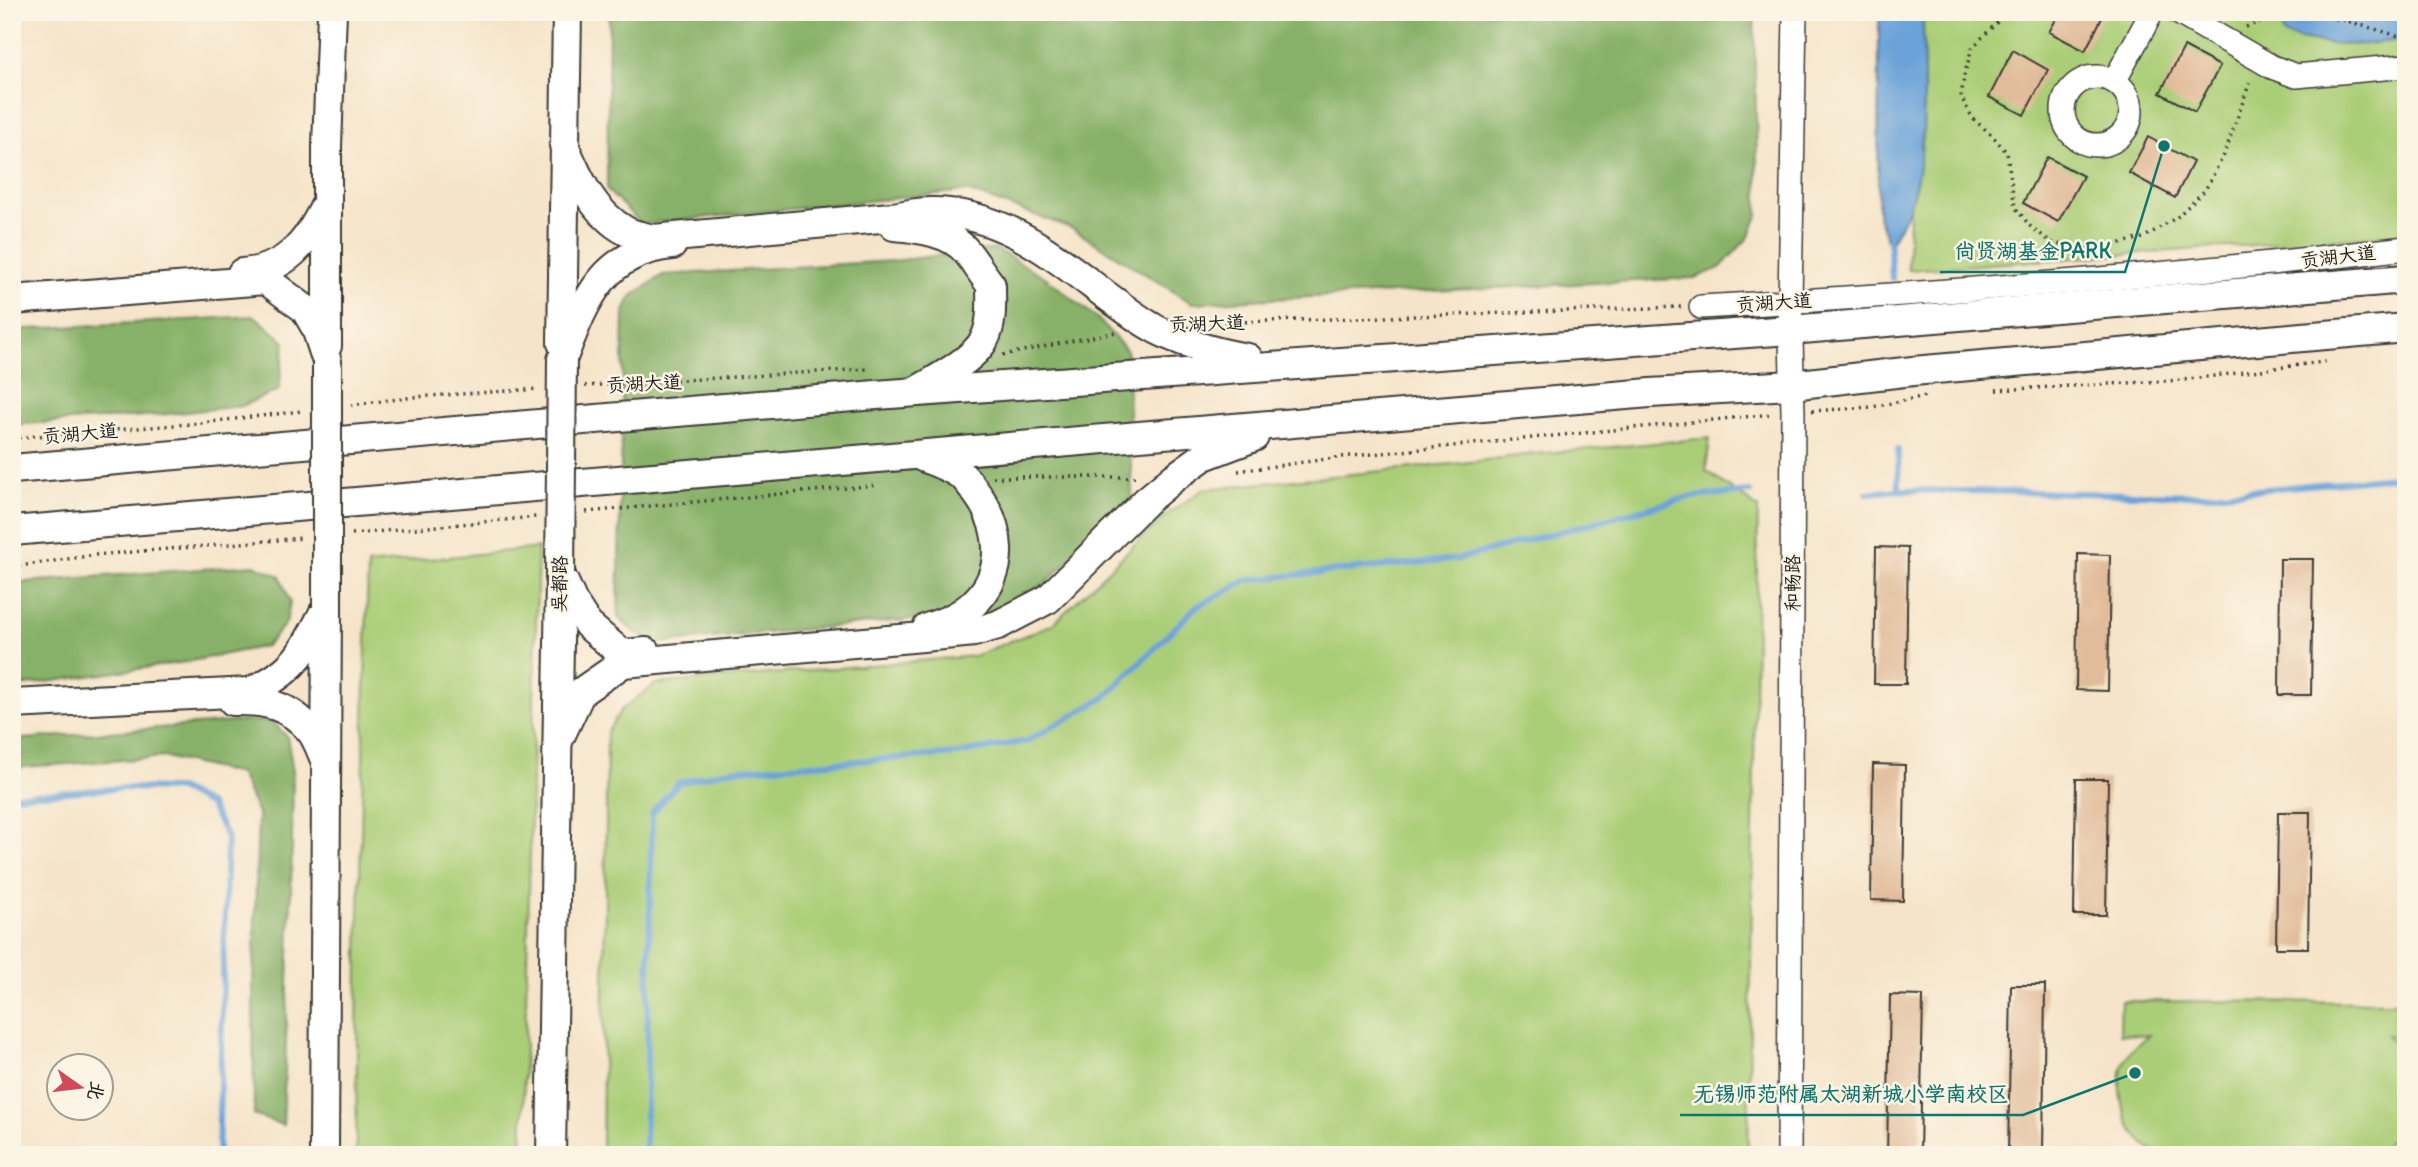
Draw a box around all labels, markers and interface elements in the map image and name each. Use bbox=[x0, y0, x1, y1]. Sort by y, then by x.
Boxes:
callout: 尚贤湖基金PARK bbox=[1940, 230, 2125, 272]
text: 尚贤湖基金PARK bbox=[1955, 237, 2112, 264]
street label: 贡湖大道 bbox=[2299, 239, 2377, 273]
street label: 贡湖大道 bbox=[1735, 287, 1813, 317]
street label: 贡湖大道 bbox=[1169, 310, 1245, 336]
street label: 贡湖大道 bbox=[605, 369, 683, 397]
street label: 贡湖大道 bbox=[41, 418, 119, 448]
street label: 和畅路 bbox=[1780, 554, 1804, 612]
street label: 吴都路 bbox=[547, 555, 571, 613]
north arrow bbox=[46, 1052, 116, 1122]
callout: 无锡师范附属太湖新城小学南校区 bbox=[1680, 1073, 2023, 1115]
text: 北 bbox=[83, 1079, 110, 1103]
text: 无锡师范附属太湖新城小学南校区 bbox=[1694, 1080, 2009, 1107]

